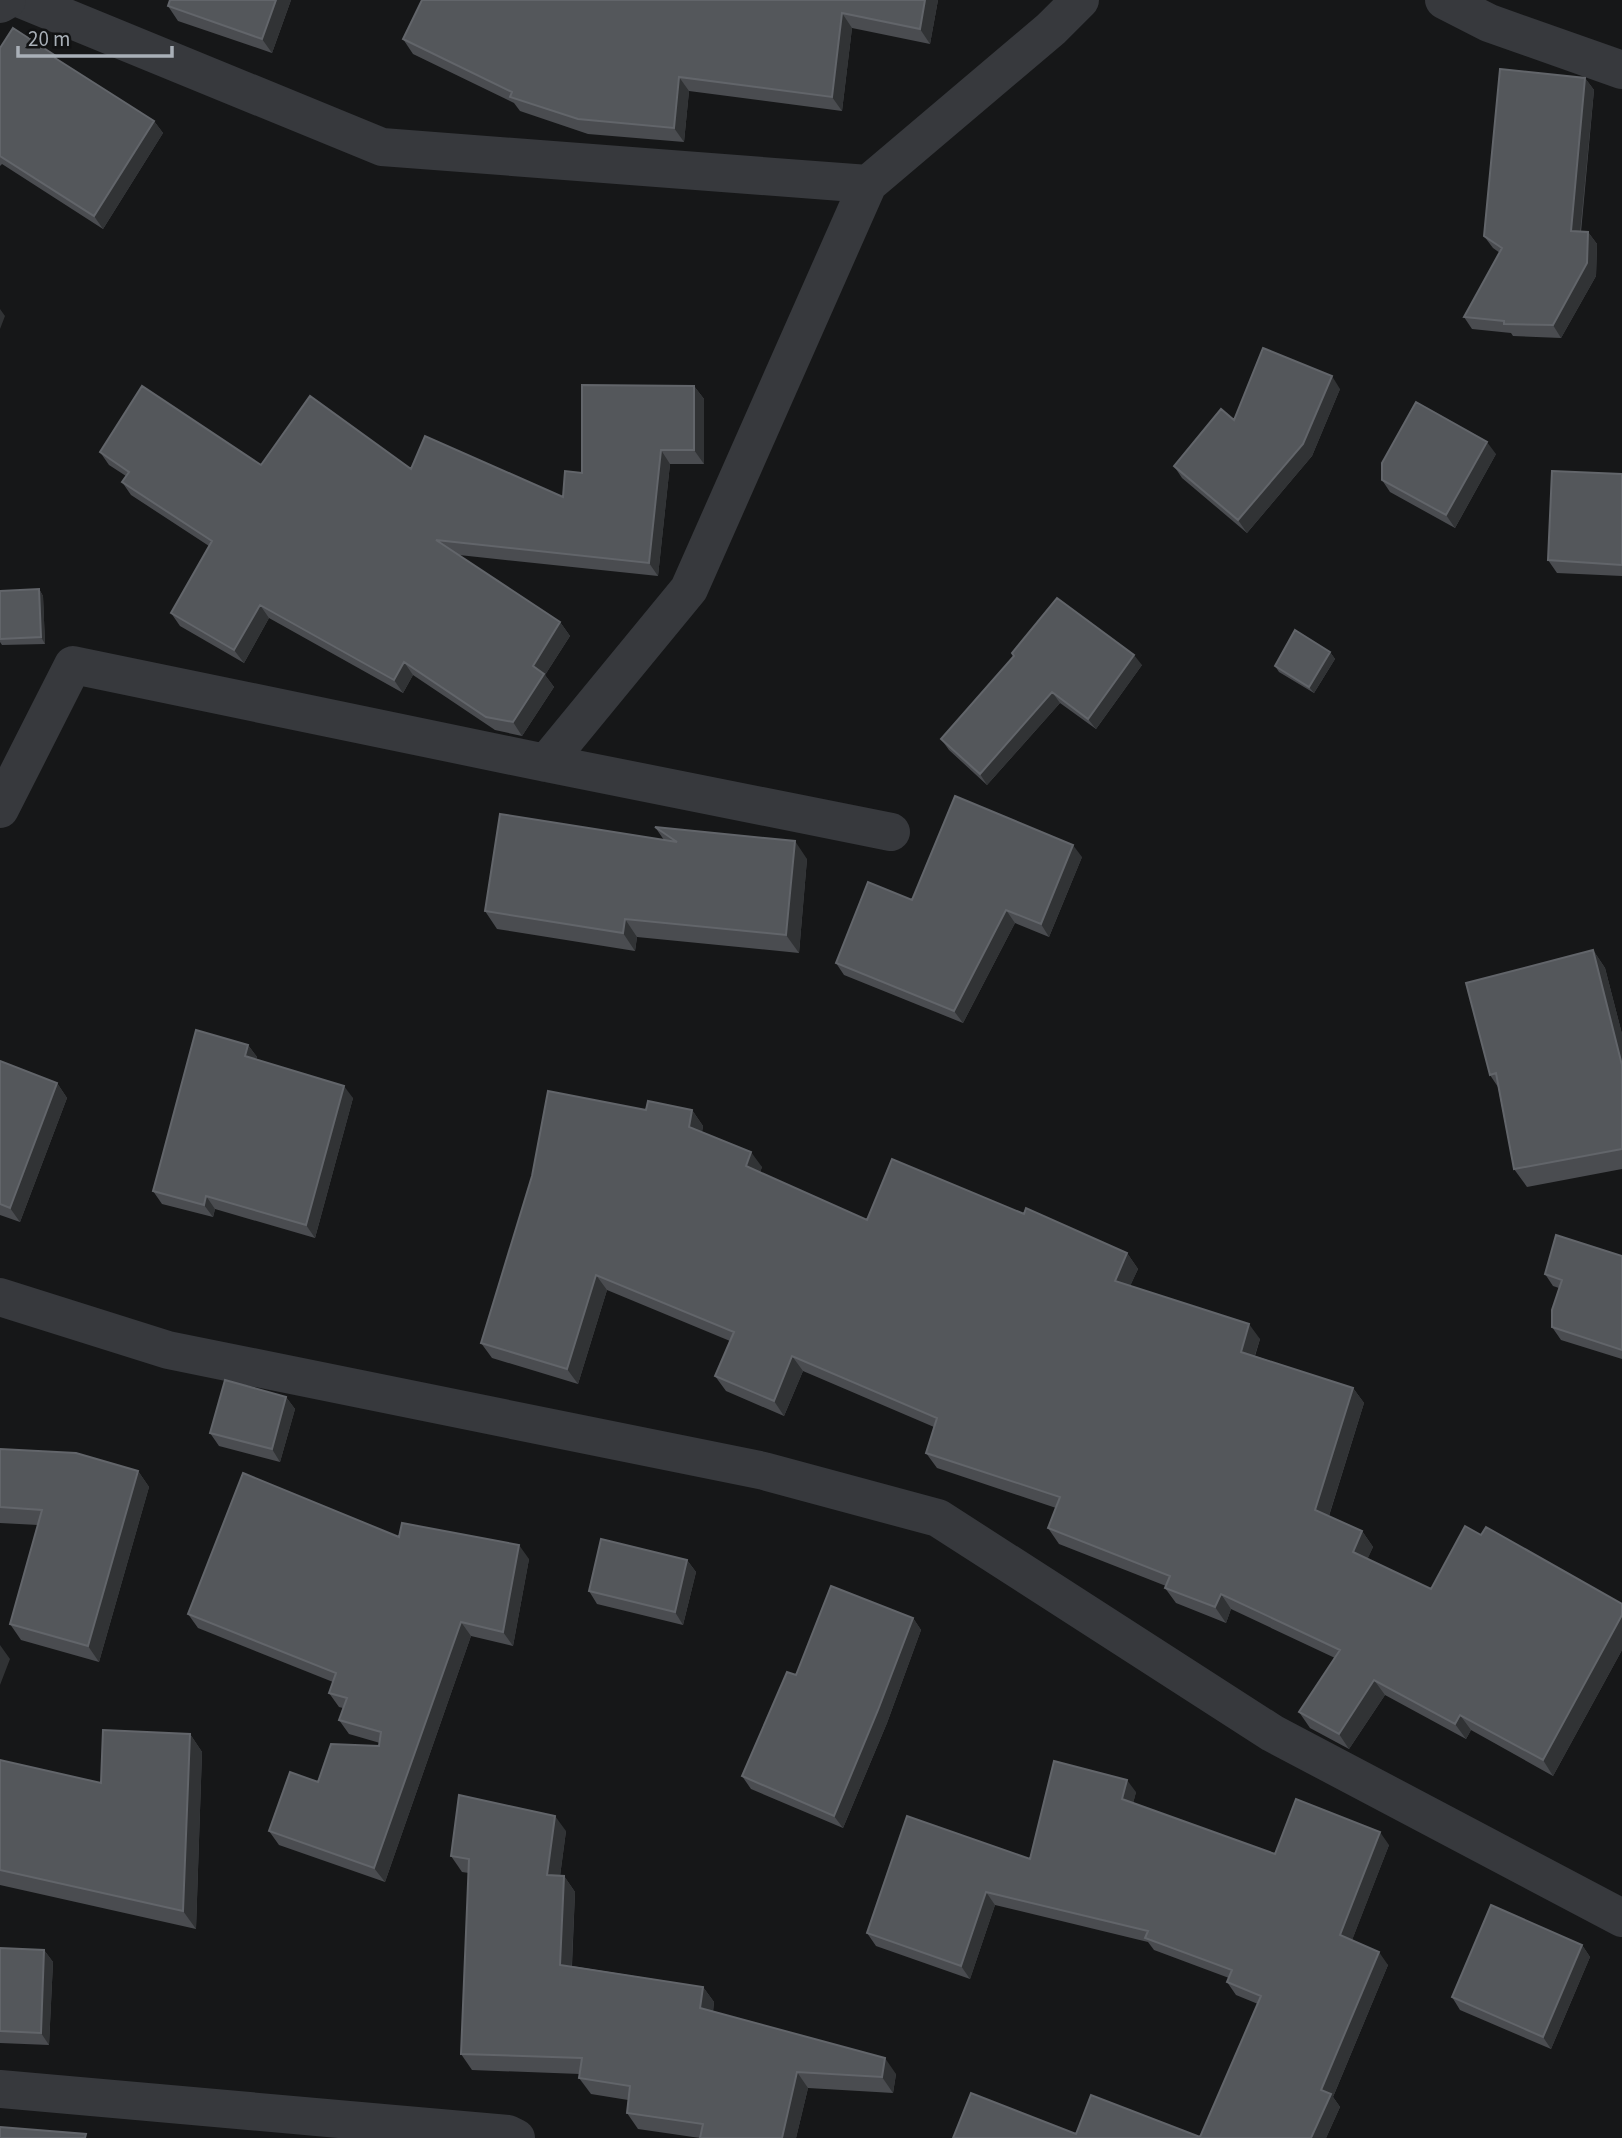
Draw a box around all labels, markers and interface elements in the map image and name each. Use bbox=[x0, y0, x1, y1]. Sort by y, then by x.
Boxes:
scale bar bbox=[18, 14, 172, 58]
text: 20 m bbox=[28, 24, 70, 54]

